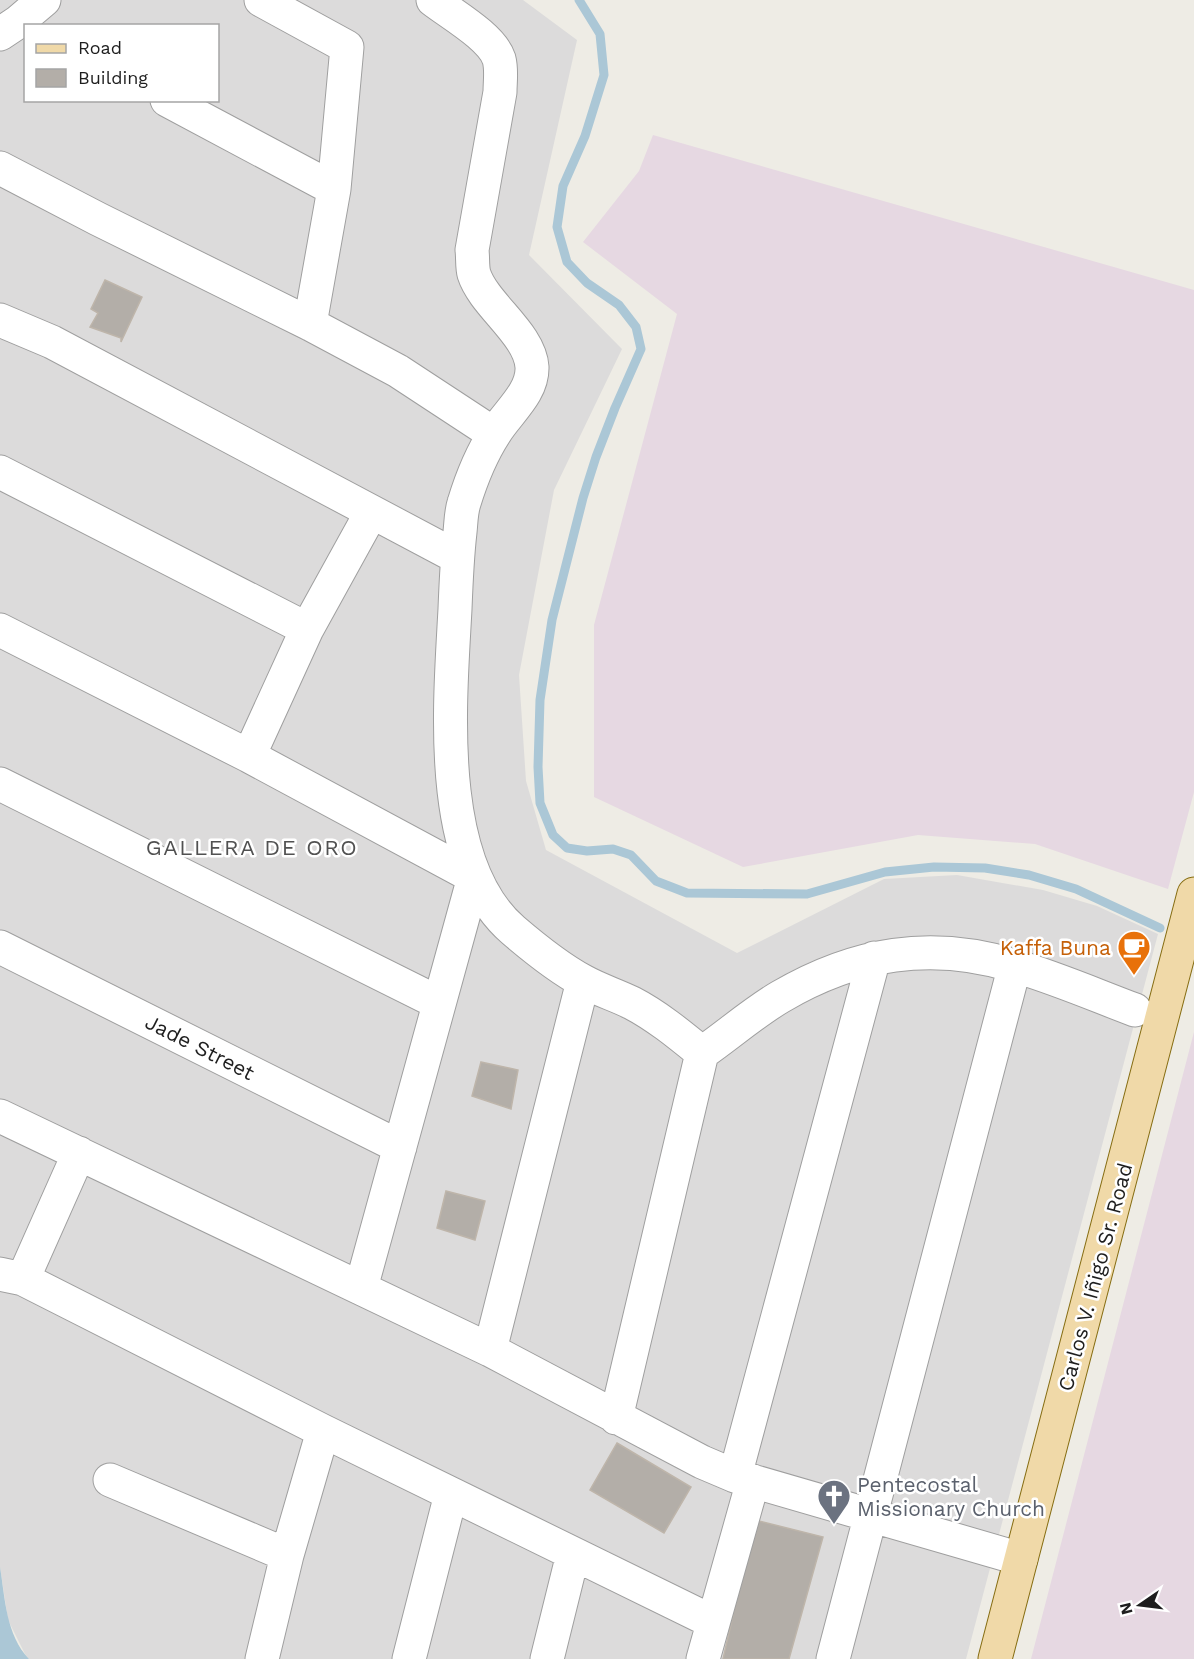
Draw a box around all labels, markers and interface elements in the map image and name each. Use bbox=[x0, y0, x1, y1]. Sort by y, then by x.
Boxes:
legend bbox=[24, 24, 219, 102]
text: Road bbox=[78, 37, 122, 58]
text: Building bbox=[78, 67, 148, 88]
district label: GALLERA DE ORO bbox=[146, 835, 358, 860]
cafe icon: Kaffa Buna bbox=[1116, 929, 1152, 976]
place label: Kaffa Buna bbox=[1000, 935, 1111, 960]
street label: Jade Street bbox=[141, 1009, 259, 1085]
street label: Carlos V. Iñigo Sr. Road bbox=[1052, 1160, 1138, 1394]
place label: Pentecostal Missionary Church bbox=[857, 1472, 1045, 1521]
church icon: Pentecostal Missionary Church bbox=[816, 1478, 852, 1525]
north arrow bbox=[1110, 1575, 1170, 1635]
text: N bbox=[1115, 1600, 1137, 1617]

